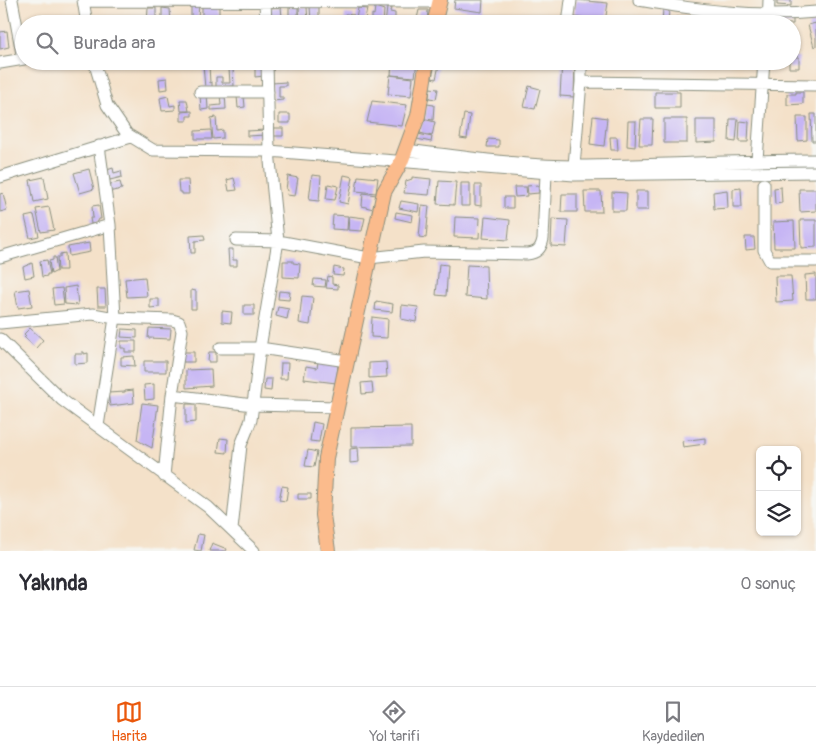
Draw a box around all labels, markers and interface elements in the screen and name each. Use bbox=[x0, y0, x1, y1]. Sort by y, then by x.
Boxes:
search box bbox=[15, 15, 801, 70]
icon: search bbox=[33, 29, 61, 57]
text: Burada ara bbox=[73, 31, 156, 55]
map controls bbox=[756, 446, 801, 536]
button: locate bbox=[756, 446, 801, 491]
button: layers bbox=[756, 491, 801, 536]
text: Yakında bbox=[20, 570, 87, 597]
text: 0 sonuç bbox=[741, 574, 796, 594]
tab: Harita bbox=[111, 698, 147, 745]
tab: Yol tarifi bbox=[369, 698, 419, 745]
tab: Kaydedilen bbox=[642, 698, 705, 745]

